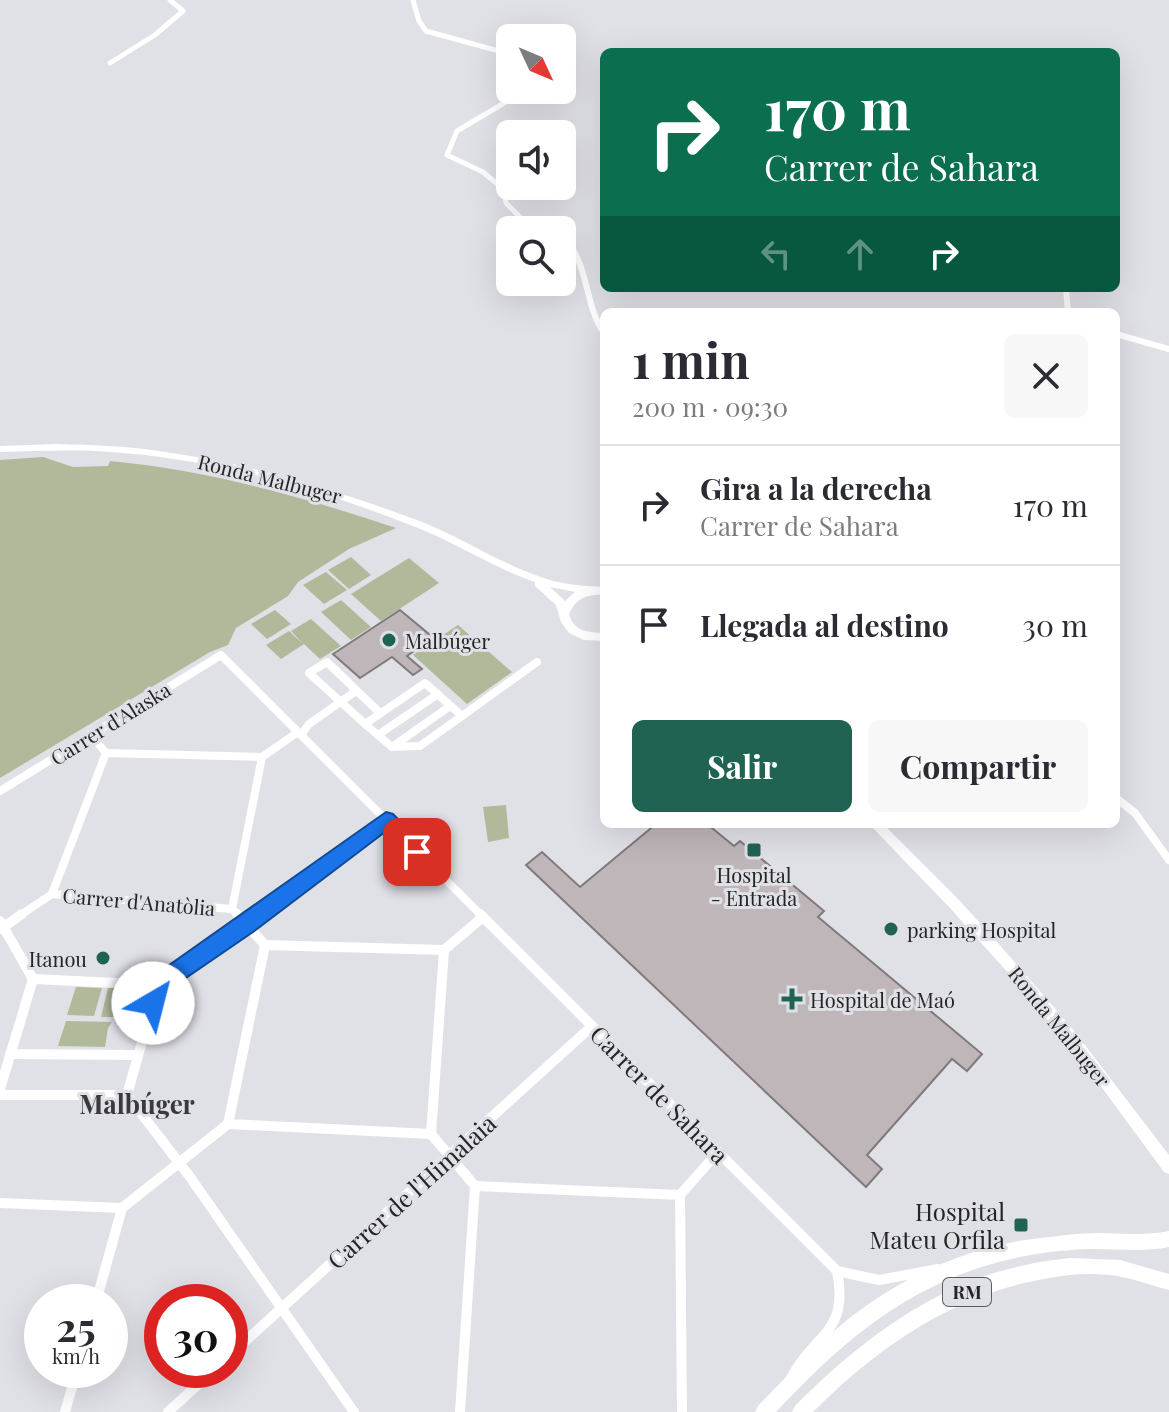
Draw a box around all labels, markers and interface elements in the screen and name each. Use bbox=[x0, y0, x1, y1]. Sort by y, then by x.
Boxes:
north arrow bbox=[496, 24, 576, 104]
map controls bbox=[496, 24, 576, 296]
text: 170 m bbox=[764, 70, 911, 145]
icon: right bbox=[632, 80, 736, 184]
button: sound bbox=[496, 120, 576, 200]
text: Carrer de Sahara bbox=[764, 142, 1039, 190]
button: search bbox=[496, 216, 576, 296]
icon: left bbox=[754, 232, 798, 276]
icon: ahead bbox=[838, 232, 882, 276]
icon: right bbox=[922, 232, 966, 276]
text: 1 min bbox=[632, 327, 750, 391]
button: close bbox=[1004, 334, 1088, 418]
text: 200 m · 09:30 bbox=[632, 389, 788, 424]
street label: Ronda Malbuger bbox=[195, 447, 345, 509]
text: Gira a la derecha bbox=[700, 468, 932, 508]
icon: right bbox=[632, 483, 676, 527]
text: 170 m bbox=[1013, 485, 1088, 525]
text: Carrer de Sahara bbox=[700, 508, 899, 543]
icon: arrive bbox=[632, 603, 676, 647]
text: Llegada al destino bbox=[700, 605, 949, 645]
text: 30 m bbox=[1022, 605, 1088, 645]
place label: Malbúger bbox=[405, 627, 490, 654]
marker: Malbúger bbox=[380, 631, 398, 649]
street label: Carrer d'Alaska bbox=[45, 675, 175, 771]
button: Salir bbox=[632, 720, 852, 812]
button: Compartir bbox=[868, 720, 1088, 812]
pin bbox=[383, 818, 451, 886]
icon: arrive bbox=[395, 830, 439, 874]
marker: Hospital - Entrada bbox=[745, 841, 763, 859]
place label: Hospital - Entrada bbox=[711, 861, 797, 911]
street label: Carrer d'Anatòlia bbox=[62, 881, 216, 921]
place label: parking Hospital bbox=[907, 916, 1056, 943]
marker: parking Hospital bbox=[882, 920, 900, 938]
place label: Itanou bbox=[29, 945, 87, 972]
marker: Itanou bbox=[94, 949, 112, 967]
street label: Ronda Malbuger bbox=[1003, 960, 1117, 1092]
position arrow bbox=[111, 961, 195, 1045]
place label: Hospital de Maó bbox=[810, 986, 955, 1013]
marker: Hospital de Maó bbox=[781, 988, 803, 1010]
street label: Carrer de Sahara bbox=[584, 1018, 736, 1170]
district label: Malbúger bbox=[79, 1086, 195, 1121]
street label: Carrer de l'Himalaia bbox=[320, 1107, 502, 1275]
place label: Hospital Mateu Orfila bbox=[870, 1195, 1005, 1255]
marker: Hospital Mateu Orfila bbox=[1012, 1216, 1030, 1234]
road number: RM bbox=[943, 1278, 991, 1306]
speed limit sign: 30 bbox=[144, 1284, 248, 1388]
text: 25 bbox=[56, 1299, 96, 1352]
text: km/h bbox=[52, 1342, 100, 1369]

